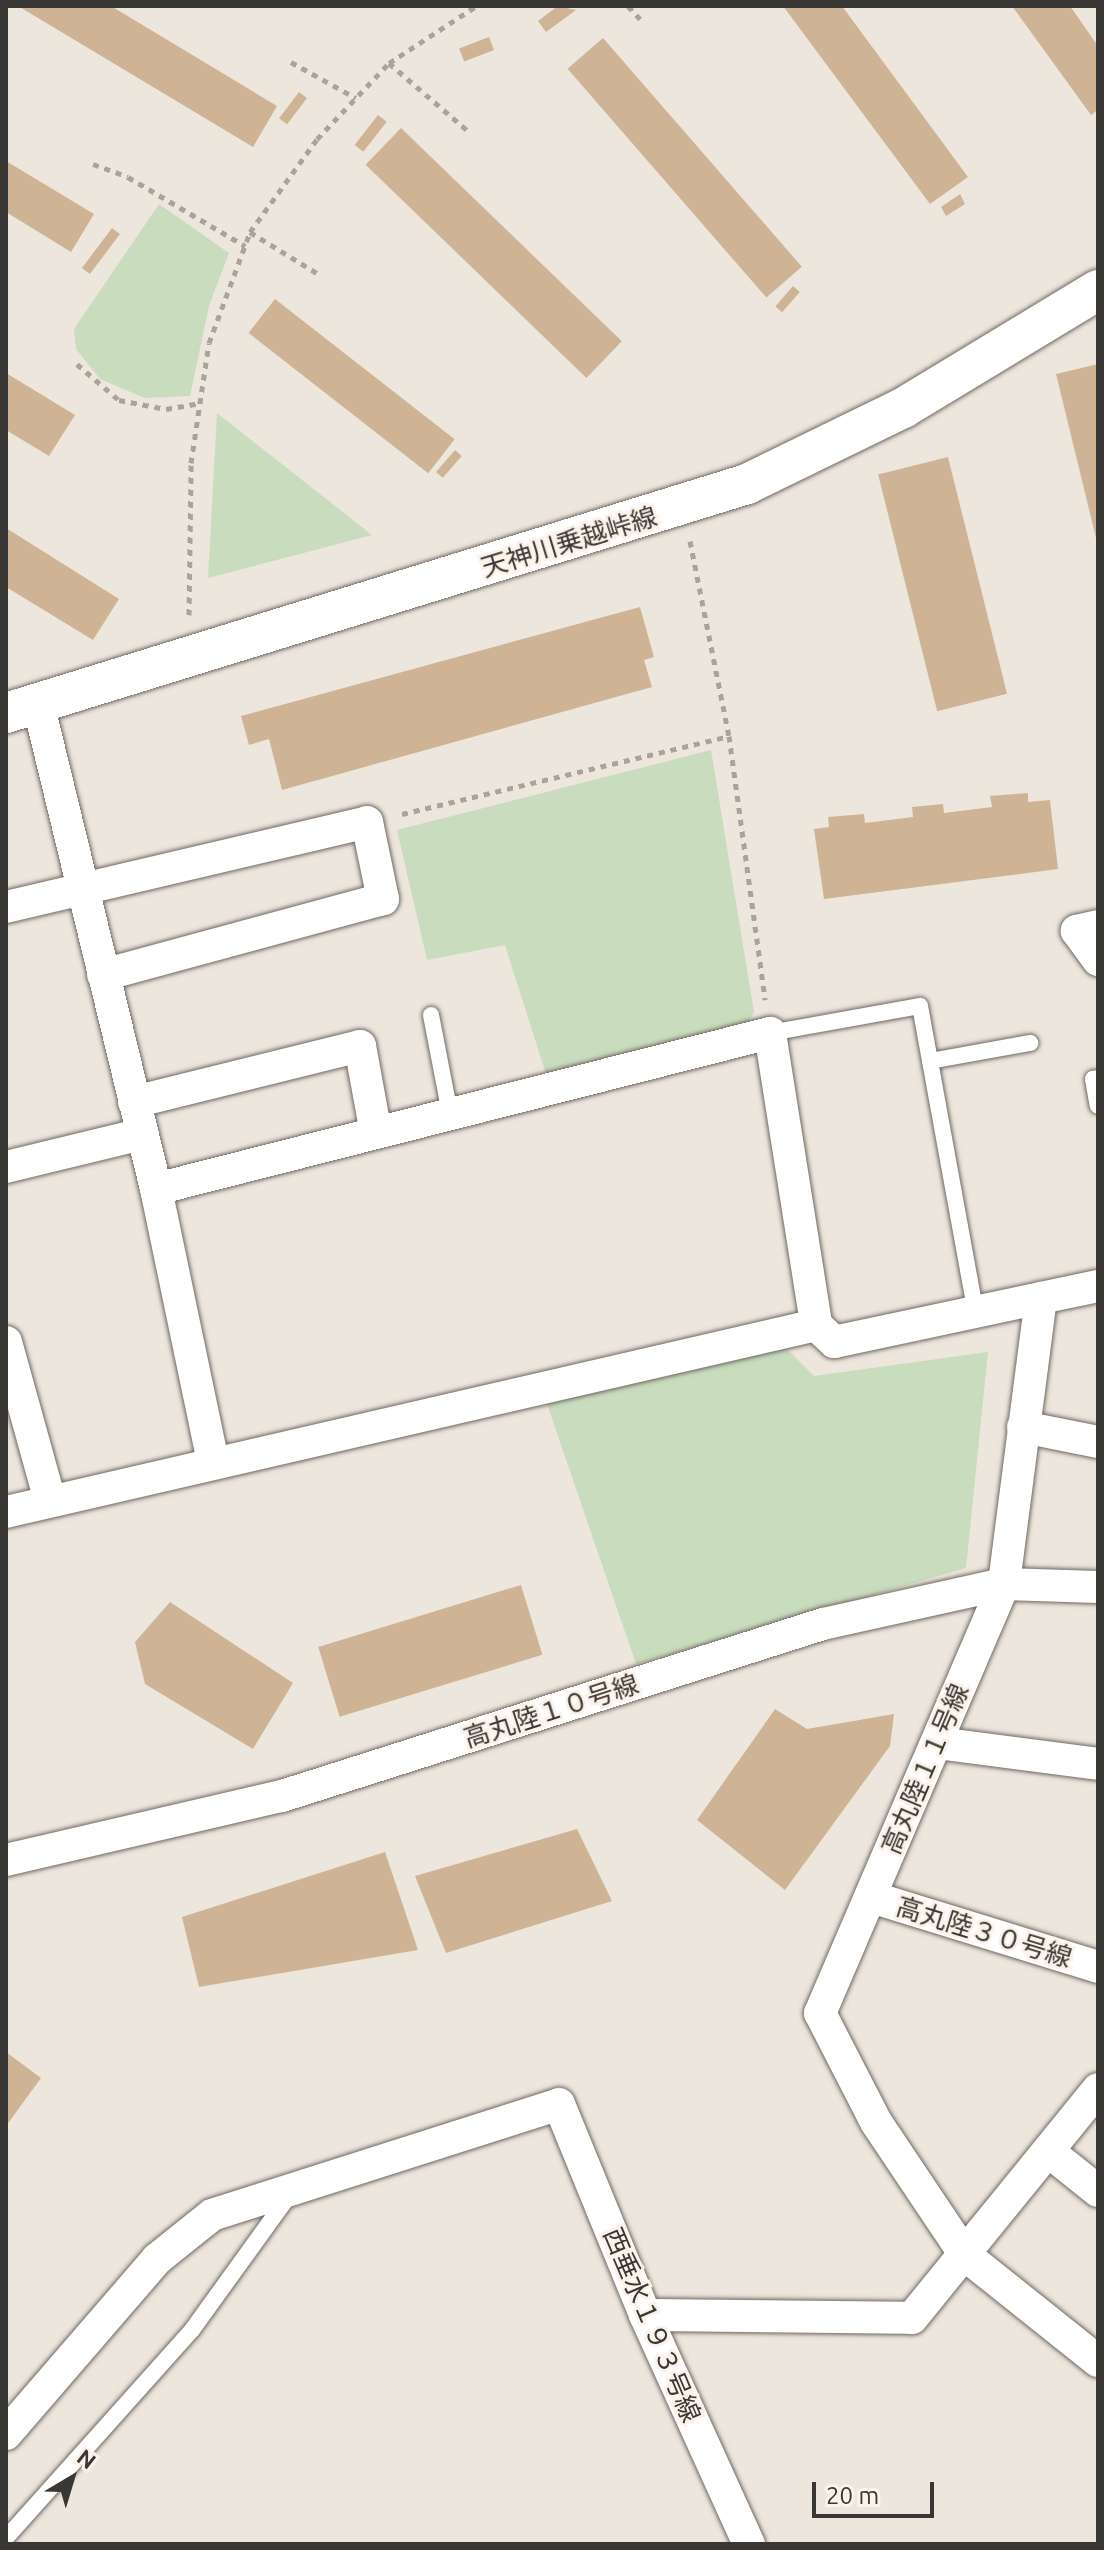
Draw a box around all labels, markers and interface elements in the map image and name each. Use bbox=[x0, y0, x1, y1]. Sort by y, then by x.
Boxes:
street label: 天神川乗越峠線 bbox=[477, 500, 661, 584]
street label: 高丸陸１０号線 bbox=[460, 1668, 642, 1754]
street label: 高丸陸１１号線 bbox=[875, 1679, 975, 1859]
street label: 高丸陸３０号線 bbox=[892, 1890, 1076, 1974]
street label: 西垂水１９３号線 bbox=[597, 2223, 707, 2427]
north arrow bbox=[32, 2438, 112, 2518]
text: N bbox=[73, 2444, 101, 2474]
scale bar bbox=[816, 2466, 938, 2516]
text: 20 m bbox=[826, 2482, 879, 2509]

